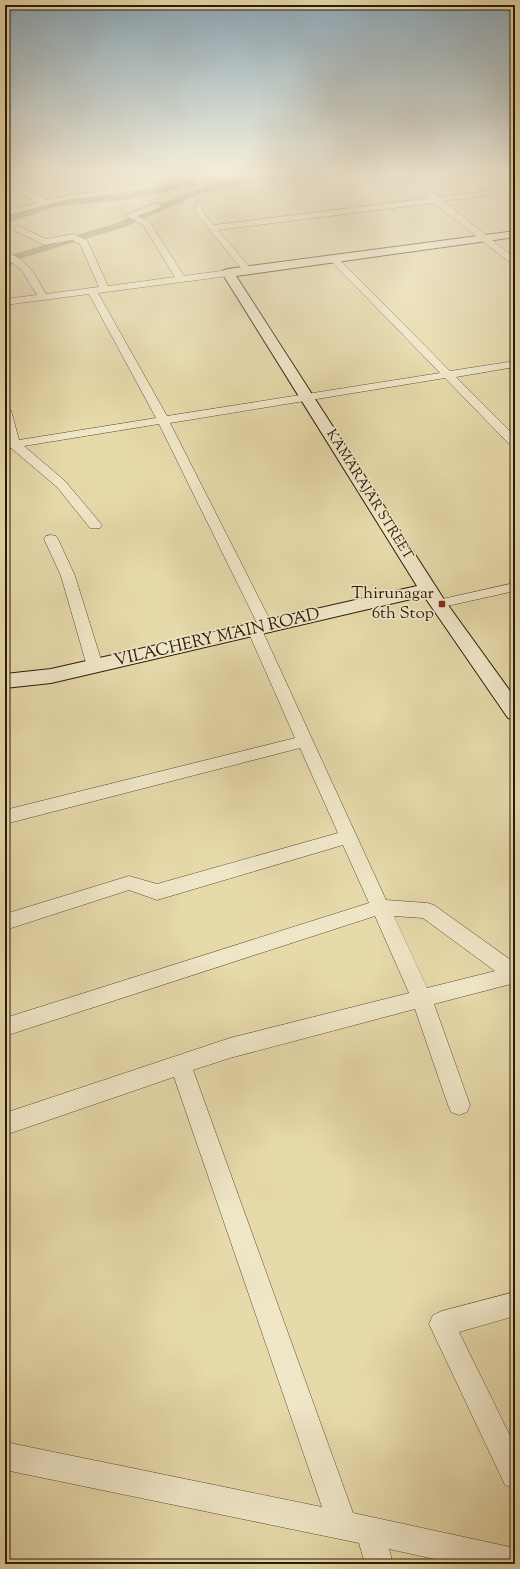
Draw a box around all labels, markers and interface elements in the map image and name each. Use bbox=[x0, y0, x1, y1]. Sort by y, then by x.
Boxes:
street label: KAMARAJAR STREET bbox=[321, 426, 417, 564]
place label: Thirunagar 6th Stop bbox=[351, 582, 435, 626]
marker: Thirunagar 6th Stop bbox=[437, 599, 447, 609]
street label: VILACHERY MAIN ROAD bbox=[112, 603, 322, 673]

